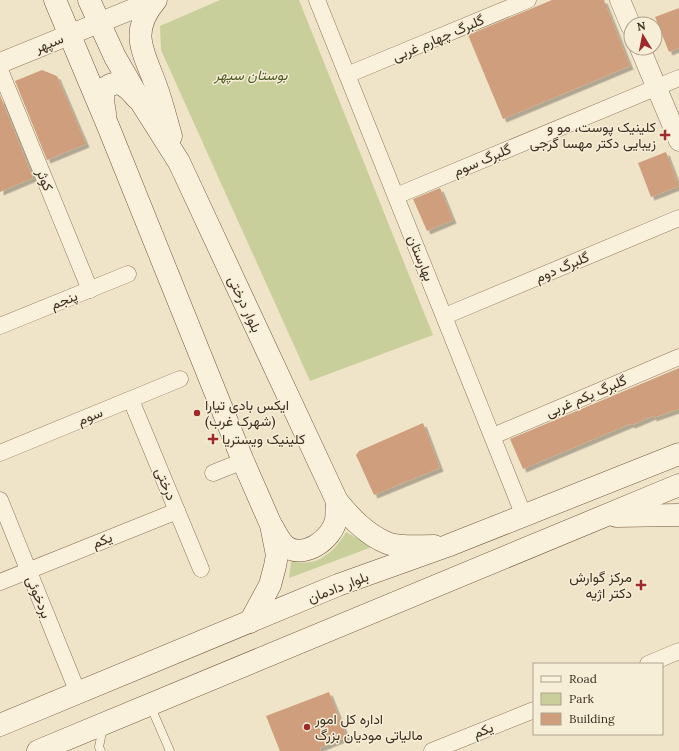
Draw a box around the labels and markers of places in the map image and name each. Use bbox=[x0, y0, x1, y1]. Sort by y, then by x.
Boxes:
place label: کلینیک پوست، مو و زیبایی دکتر مهسا گرجی bbox=[530, 118, 656, 152]
marker: کلینیک پوست، مو و زیبایی دکتر مهسا گرجی bbox=[659, 129, 671, 141]
place label: ایکس بادی تیارا (شهرک غرب) bbox=[205, 396, 289, 430]
marker: ایکس بادی تیارا (شهرک غرب) bbox=[192, 408, 202, 418]
place label: کلینیک ویستریا bbox=[222, 430, 305, 448]
marker: کلینیک ویستریا bbox=[207, 433, 219, 445]
place label: مرکز گوارش دکتر اژیه bbox=[569, 568, 632, 602]
marker: مرکز گوارش دکتر اژیه bbox=[635, 579, 647, 591]
place label: اداره کل امور مالیاتی مودیان بزرگ bbox=[314, 710, 423, 744]
marker: اداره کل امور مالیاتی مودیان بزرگ bbox=[302, 722, 312, 732]

